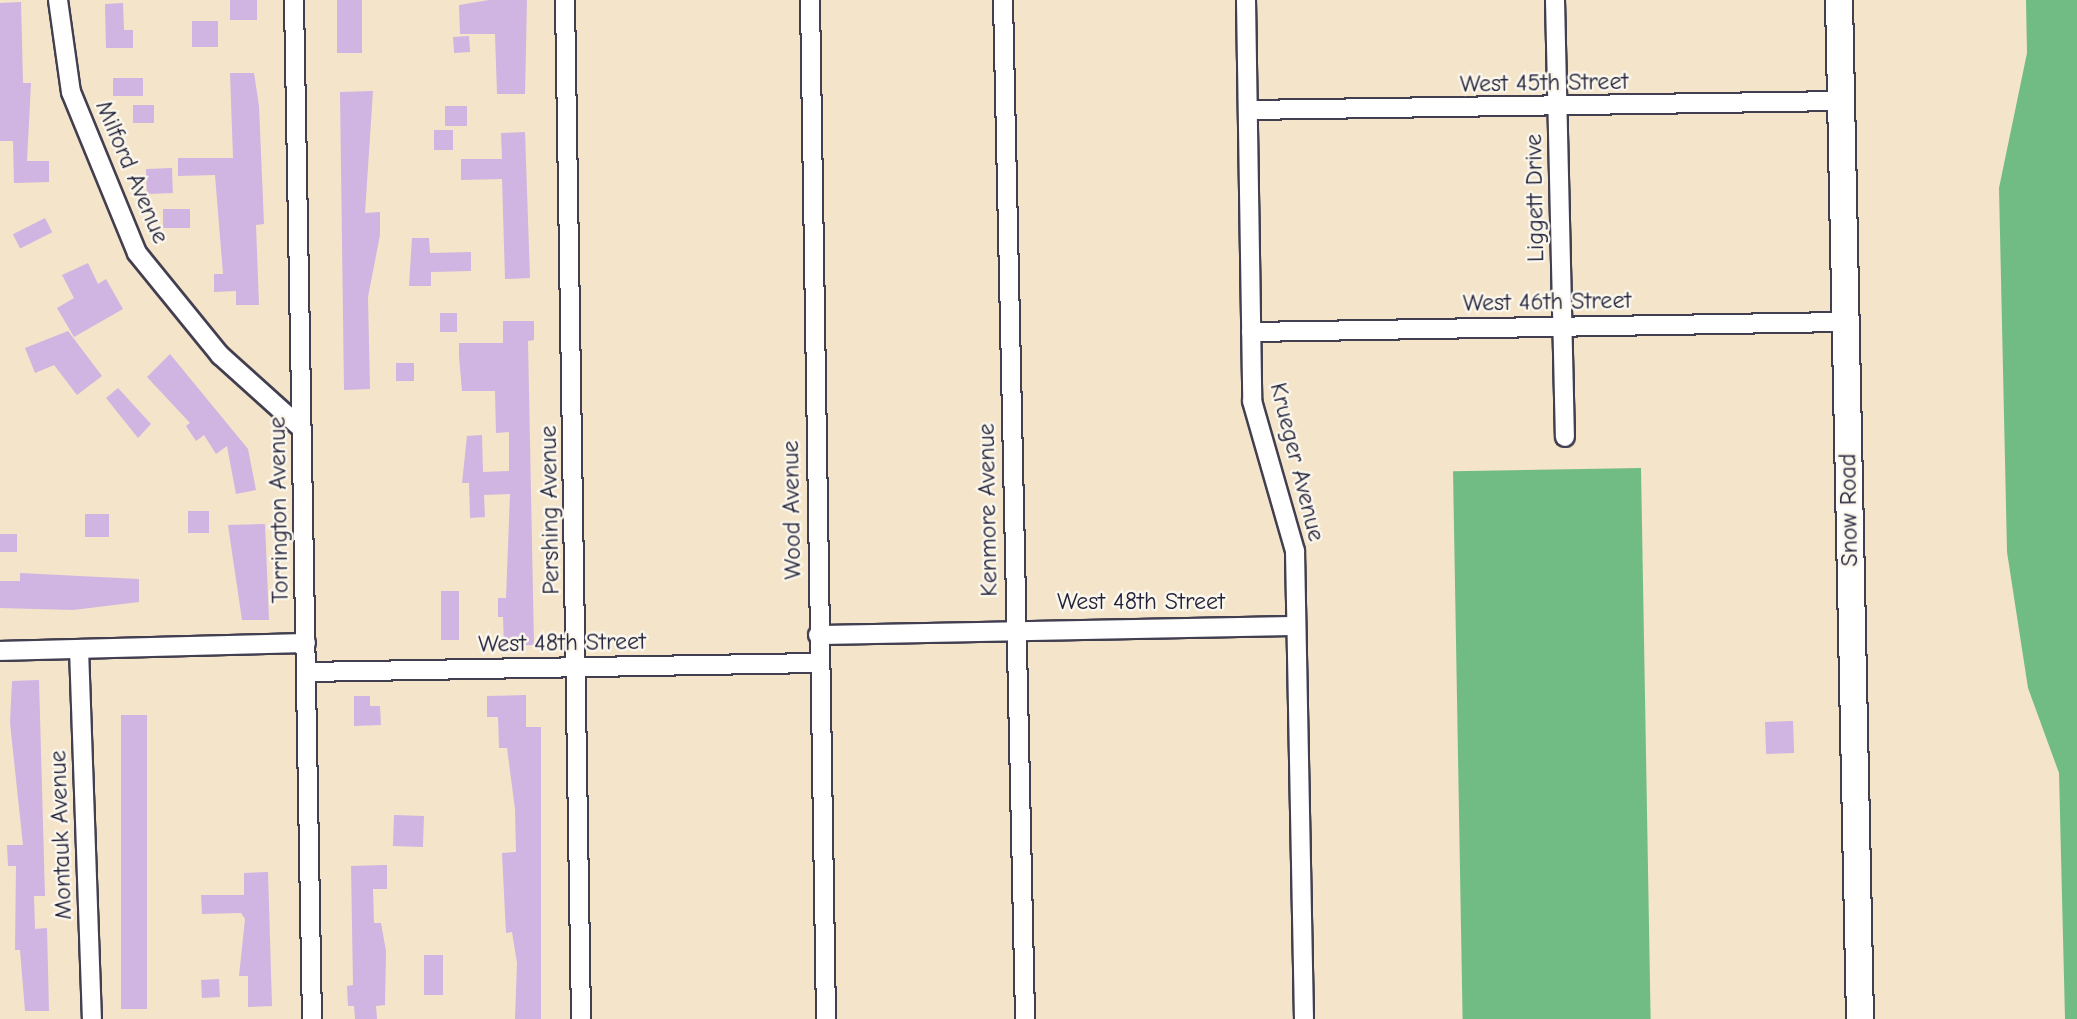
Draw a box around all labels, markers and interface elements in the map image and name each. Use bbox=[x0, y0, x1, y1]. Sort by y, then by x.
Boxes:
street label: West 45th Street bbox=[1459, 67, 1629, 99]
street label: Milford Avenue bbox=[89, 96, 175, 248]
street label: Liggett Drive bbox=[1519, 134, 1551, 262]
street label: West 46th Street bbox=[1462, 286, 1632, 318]
street label: Krueger Avenue bbox=[1263, 380, 1331, 544]
street label: Torrington Avenue bbox=[263, 416, 295, 604]
street label: Kenmore Avenue bbox=[972, 423, 1004, 597]
street label: Pershing Avenue bbox=[534, 425, 566, 595]
street label: Wood Avenue bbox=[776, 440, 808, 580]
street label: Snow Road bbox=[1834, 453, 1864, 567]
street label: West 48th Street bbox=[1057, 588, 1225, 616]
street label: West 48th Street bbox=[478, 627, 646, 659]
street label: Montauk Avenue bbox=[44, 750, 78, 920]

